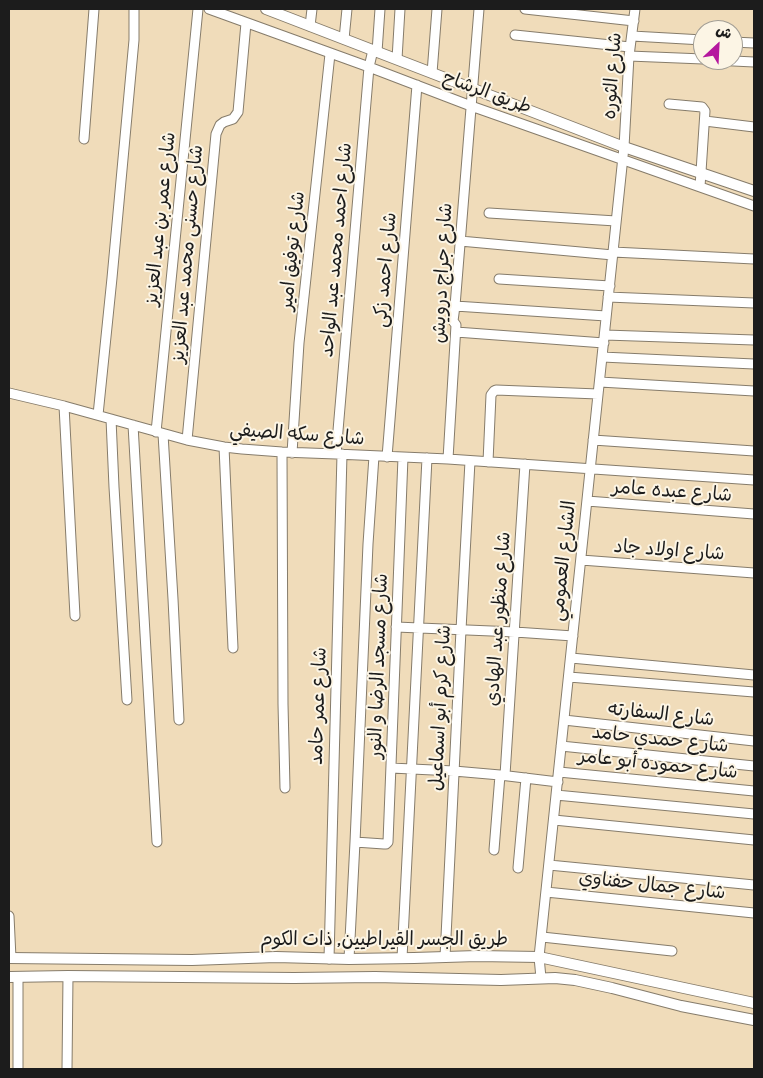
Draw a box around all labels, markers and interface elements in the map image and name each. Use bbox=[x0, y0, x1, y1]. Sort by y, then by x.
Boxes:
north arrow bbox=[693, 20, 743, 70]
text: ش bbox=[714, 21, 735, 43]
street label: شارع الثوره bbox=[599, 32, 627, 120]
street label: طريق الرشاح bbox=[440, 66, 534, 120]
street label: شارع عمر بن عبد العزيز bbox=[141, 131, 181, 307]
street label: شارع احمد محمد عبد الواحد bbox=[316, 142, 358, 358]
street label: شارع حسنى محمد عبد العزيز bbox=[167, 144, 209, 364]
street label: شارع توفيق امير bbox=[275, 190, 311, 312]
street label: شارع جراج درويش bbox=[428, 202, 458, 344]
street label: شارع احمد زكى bbox=[370, 211, 402, 329]
street label: شارع سكه الصيفي bbox=[229, 419, 365, 451]
street label: شارع عبده عامر bbox=[611, 476, 733, 508]
street label: الشارع العمومي bbox=[546, 499, 582, 623]
street label: شارع منظور عبد الهادي bbox=[482, 531, 516, 707]
street label: شارع اولاد جاد bbox=[613, 536, 725, 566]
street label: شارع مسجد الرضا و النور bbox=[364, 573, 394, 759]
street label: شارع كرم أبو اسماعيل bbox=[425, 624, 457, 792]
street label: شارع عمر حامد bbox=[306, 647, 332, 765]
street label: شارع السفارته bbox=[607, 698, 715, 732]
street label: شارع حمدي حامد bbox=[590, 721, 730, 759]
street label: شارع حموده أبو عامر bbox=[577, 745, 739, 785]
street label: شارع جمال حفناوي bbox=[578, 867, 726, 905]
street label: طريق الجسر القيراطيين, ذات الكوم bbox=[260, 929, 508, 951]

